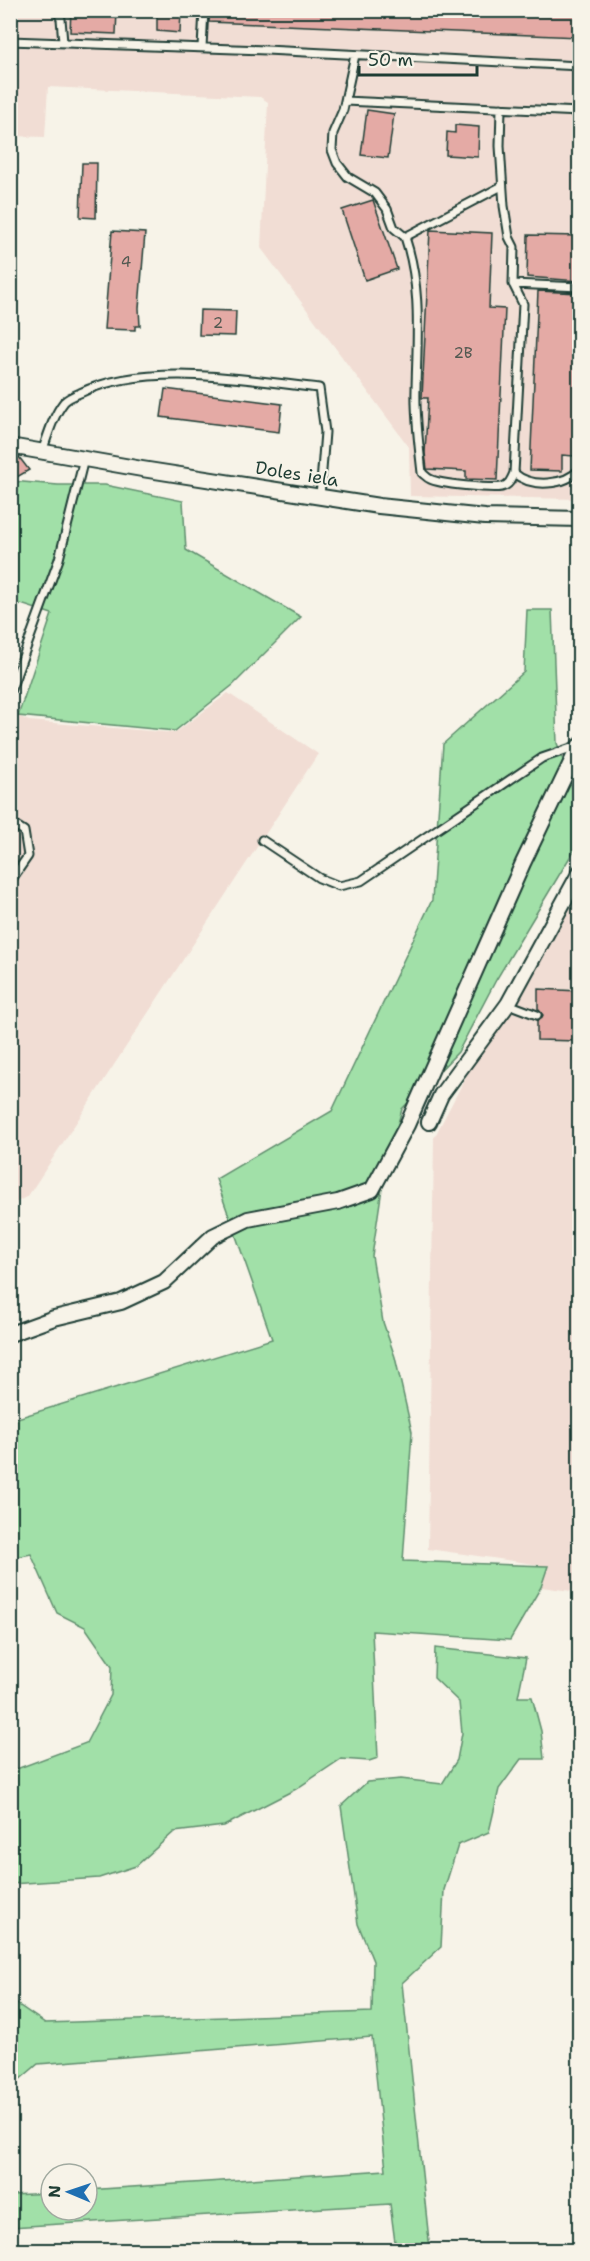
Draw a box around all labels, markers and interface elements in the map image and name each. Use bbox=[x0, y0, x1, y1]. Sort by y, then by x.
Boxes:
scale bar bbox=[359, 39, 478, 77]
text: 50 m bbox=[368, 48, 413, 72]
house number: 4 bbox=[121, 252, 131, 272]
house number: 2 bbox=[213, 313, 223, 333]
house number: 2B bbox=[453, 343, 473, 363]
street label: Doles iela bbox=[254, 456, 340, 492]
north arrow bbox=[39, 2162, 99, 2222]
text: N bbox=[44, 2185, 65, 2198]

